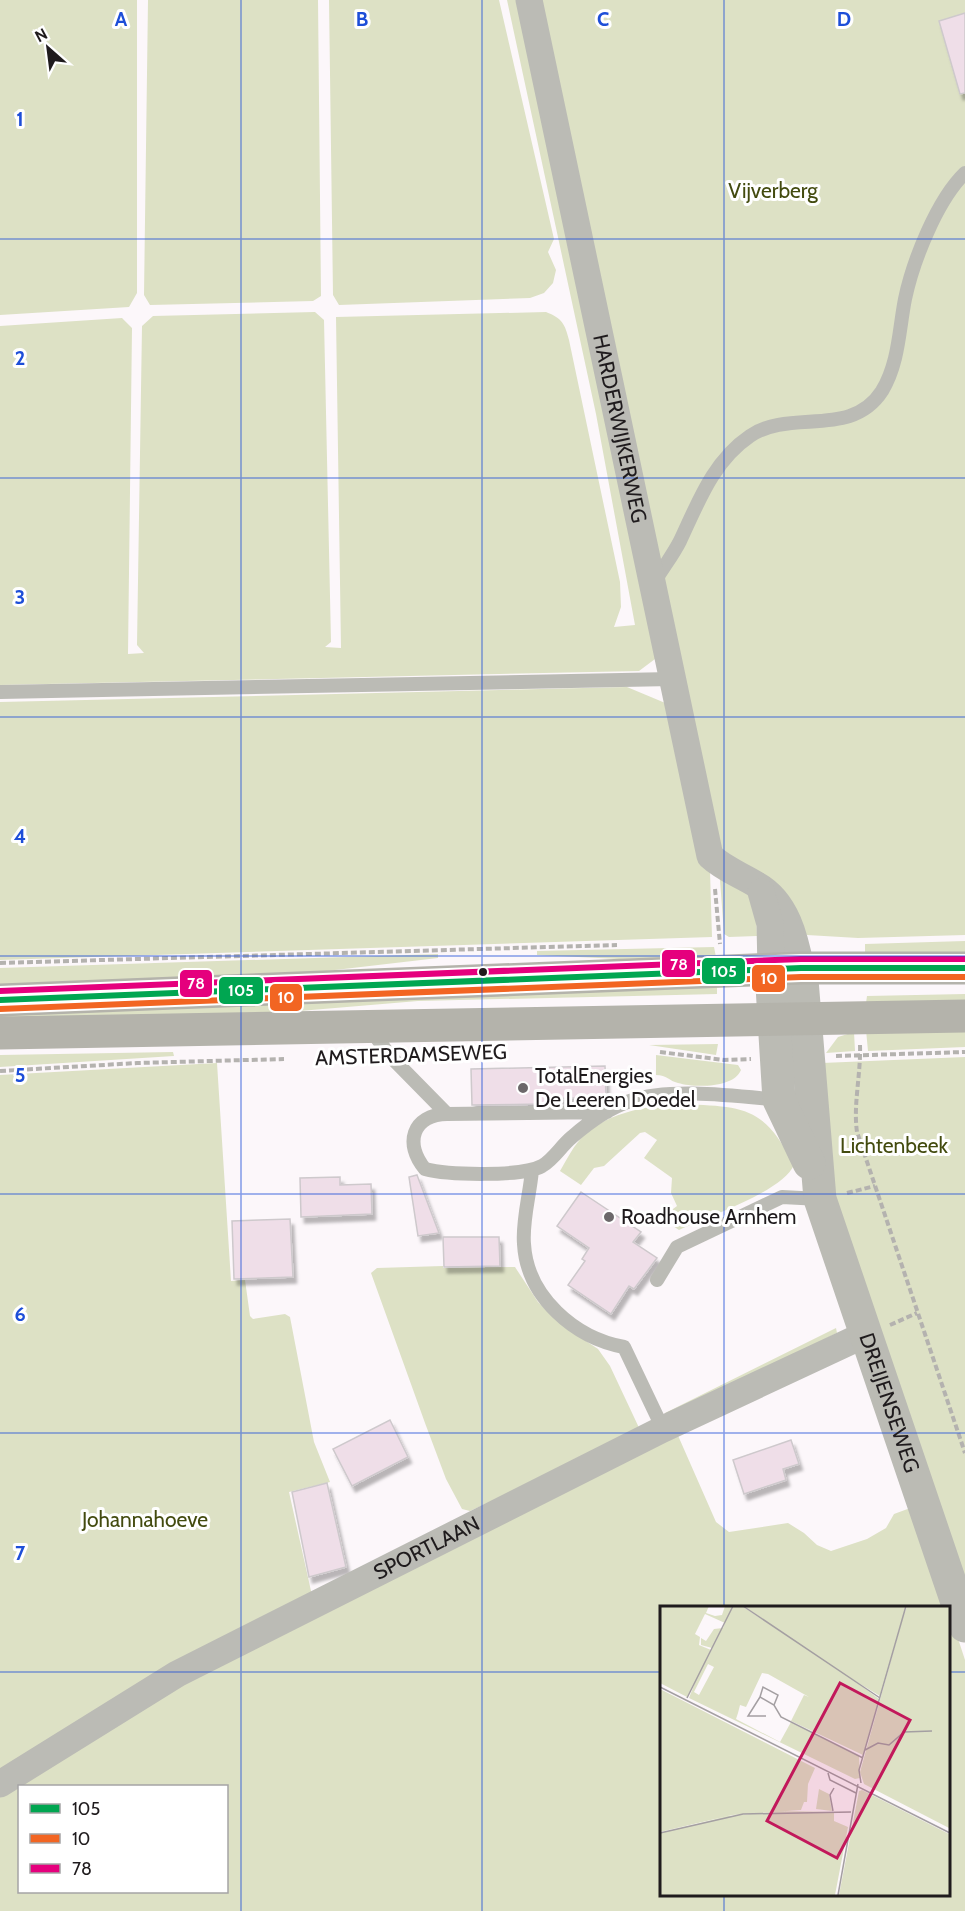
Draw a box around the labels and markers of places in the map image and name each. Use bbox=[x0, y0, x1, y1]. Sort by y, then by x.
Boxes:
unlabelled marker bbox=[477, 966, 489, 978]
place label: TotalEnergies De Leeren Doedel bbox=[535, 1063, 696, 1112]
marker: TotalEnergies De Leeren Doedel bbox=[516, 1081, 530, 1095]
place label: Roadhouse Arnhem bbox=[621, 1204, 797, 1229]
marker: Roadhouse Arnhem bbox=[602, 1210, 616, 1224]

